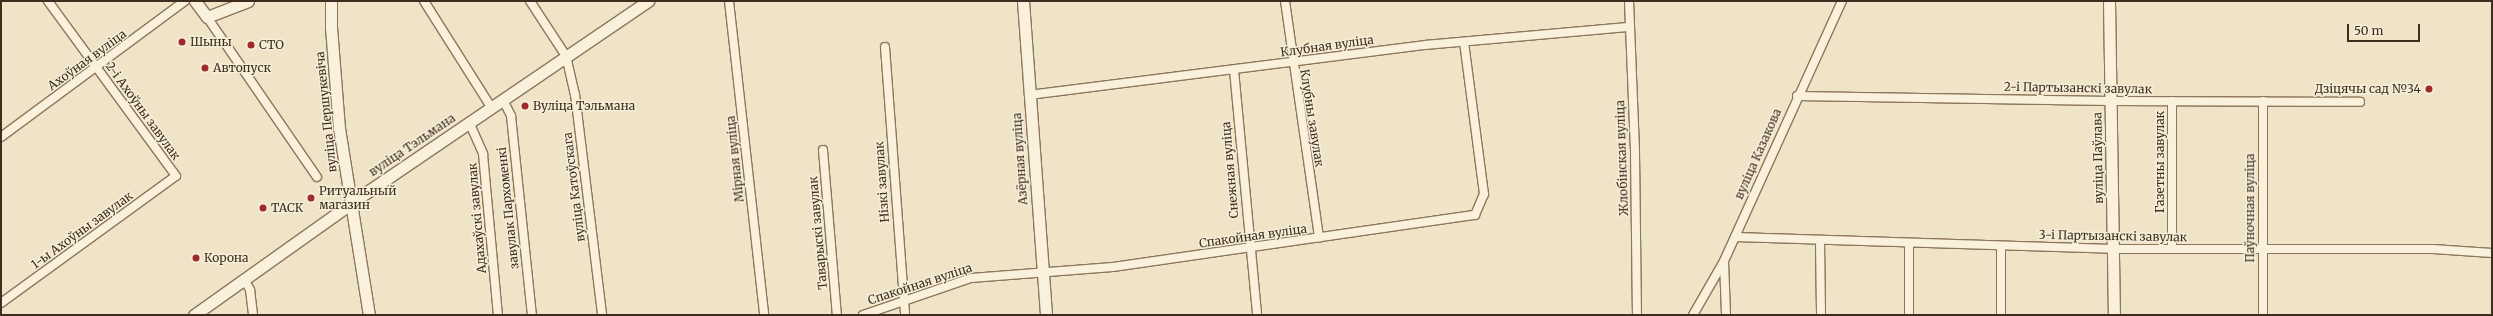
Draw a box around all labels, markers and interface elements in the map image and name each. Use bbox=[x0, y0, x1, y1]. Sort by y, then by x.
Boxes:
scale bar bbox=[2349, 16, 2422, 42]
text: 50 m bbox=[2354, 23, 2383, 38]
street label: Ахоўная вуліца bbox=[45, 27, 129, 93]
street label: Клубная вуліца bbox=[1279, 32, 1375, 60]
place label: Шыны bbox=[190, 35, 232, 49]
marker: Шыны bbox=[177, 37, 187, 47]
place label: СТО bbox=[259, 38, 284, 52]
marker: СТО bbox=[246, 40, 256, 50]
street label: вуліца Першукевіча bbox=[312, 51, 340, 173]
street label: 2-і Ахоўны завулак bbox=[103, 59, 183, 163]
place label: Автопуск bbox=[213, 61, 271, 75]
marker: Автопуск bbox=[200, 63, 210, 73]
street label: Клубны завулак bbox=[1297, 68, 1327, 168]
street label: 2-і Партызанскі завулак bbox=[2004, 80, 2152, 96]
place label: Дзіцячы сад №34 bbox=[2315, 82, 2421, 96]
marker: Дзіцячы сад №34 bbox=[2424, 84, 2434, 94]
place label: Вуліца Тэльмана bbox=[533, 99, 635, 113]
street label: Жлобінская вуліца bbox=[1613, 100, 1631, 216]
marker: Вуліца Тэльмана bbox=[520, 101, 530, 111]
street label: вуліца Казакова bbox=[1732, 106, 1784, 202]
street label: вуліца Тэльмана bbox=[366, 111, 458, 179]
street label: Газетны завулак bbox=[2153, 111, 2167, 213]
street label: Азёрная вуліца bbox=[1010, 112, 1030, 206]
street label: вуліца Паўлава bbox=[2090, 112, 2106, 204]
street label: Мірная вуліца bbox=[723, 115, 747, 203]
street label: Снежная вуліца bbox=[1219, 121, 1241, 219]
street label: вуліца Катоўскага bbox=[560, 131, 588, 243]
street label: Нізкі завулак bbox=[872, 141, 892, 223]
street label: завулак Пархоменкі bbox=[494, 146, 522, 270]
street label: Паўночная вуліца bbox=[2243, 153, 2257, 263]
street label: Адахаўскі завулак bbox=[465, 162, 489, 274]
street label: Таварыскі завулак bbox=[806, 176, 830, 290]
place label: Ритуальный магазин bbox=[319, 184, 396, 212]
street label: 1-ы Ахоўны завулак bbox=[28, 188, 136, 272]
marker: Ритуальный магазин bbox=[306, 193, 316, 203]
place label: ТАСК bbox=[271, 201, 303, 215]
marker: ТАСК bbox=[258, 203, 268, 213]
street label: Спакойная вуліца bbox=[1198, 221, 1308, 251]
street label: 3-і Партызанскі завулак bbox=[2039, 228, 2187, 244]
place label: Корона bbox=[204, 251, 248, 265]
marker: Корона bbox=[191, 253, 201, 263]
street label: Спакойная вуліца bbox=[866, 260, 974, 308]

